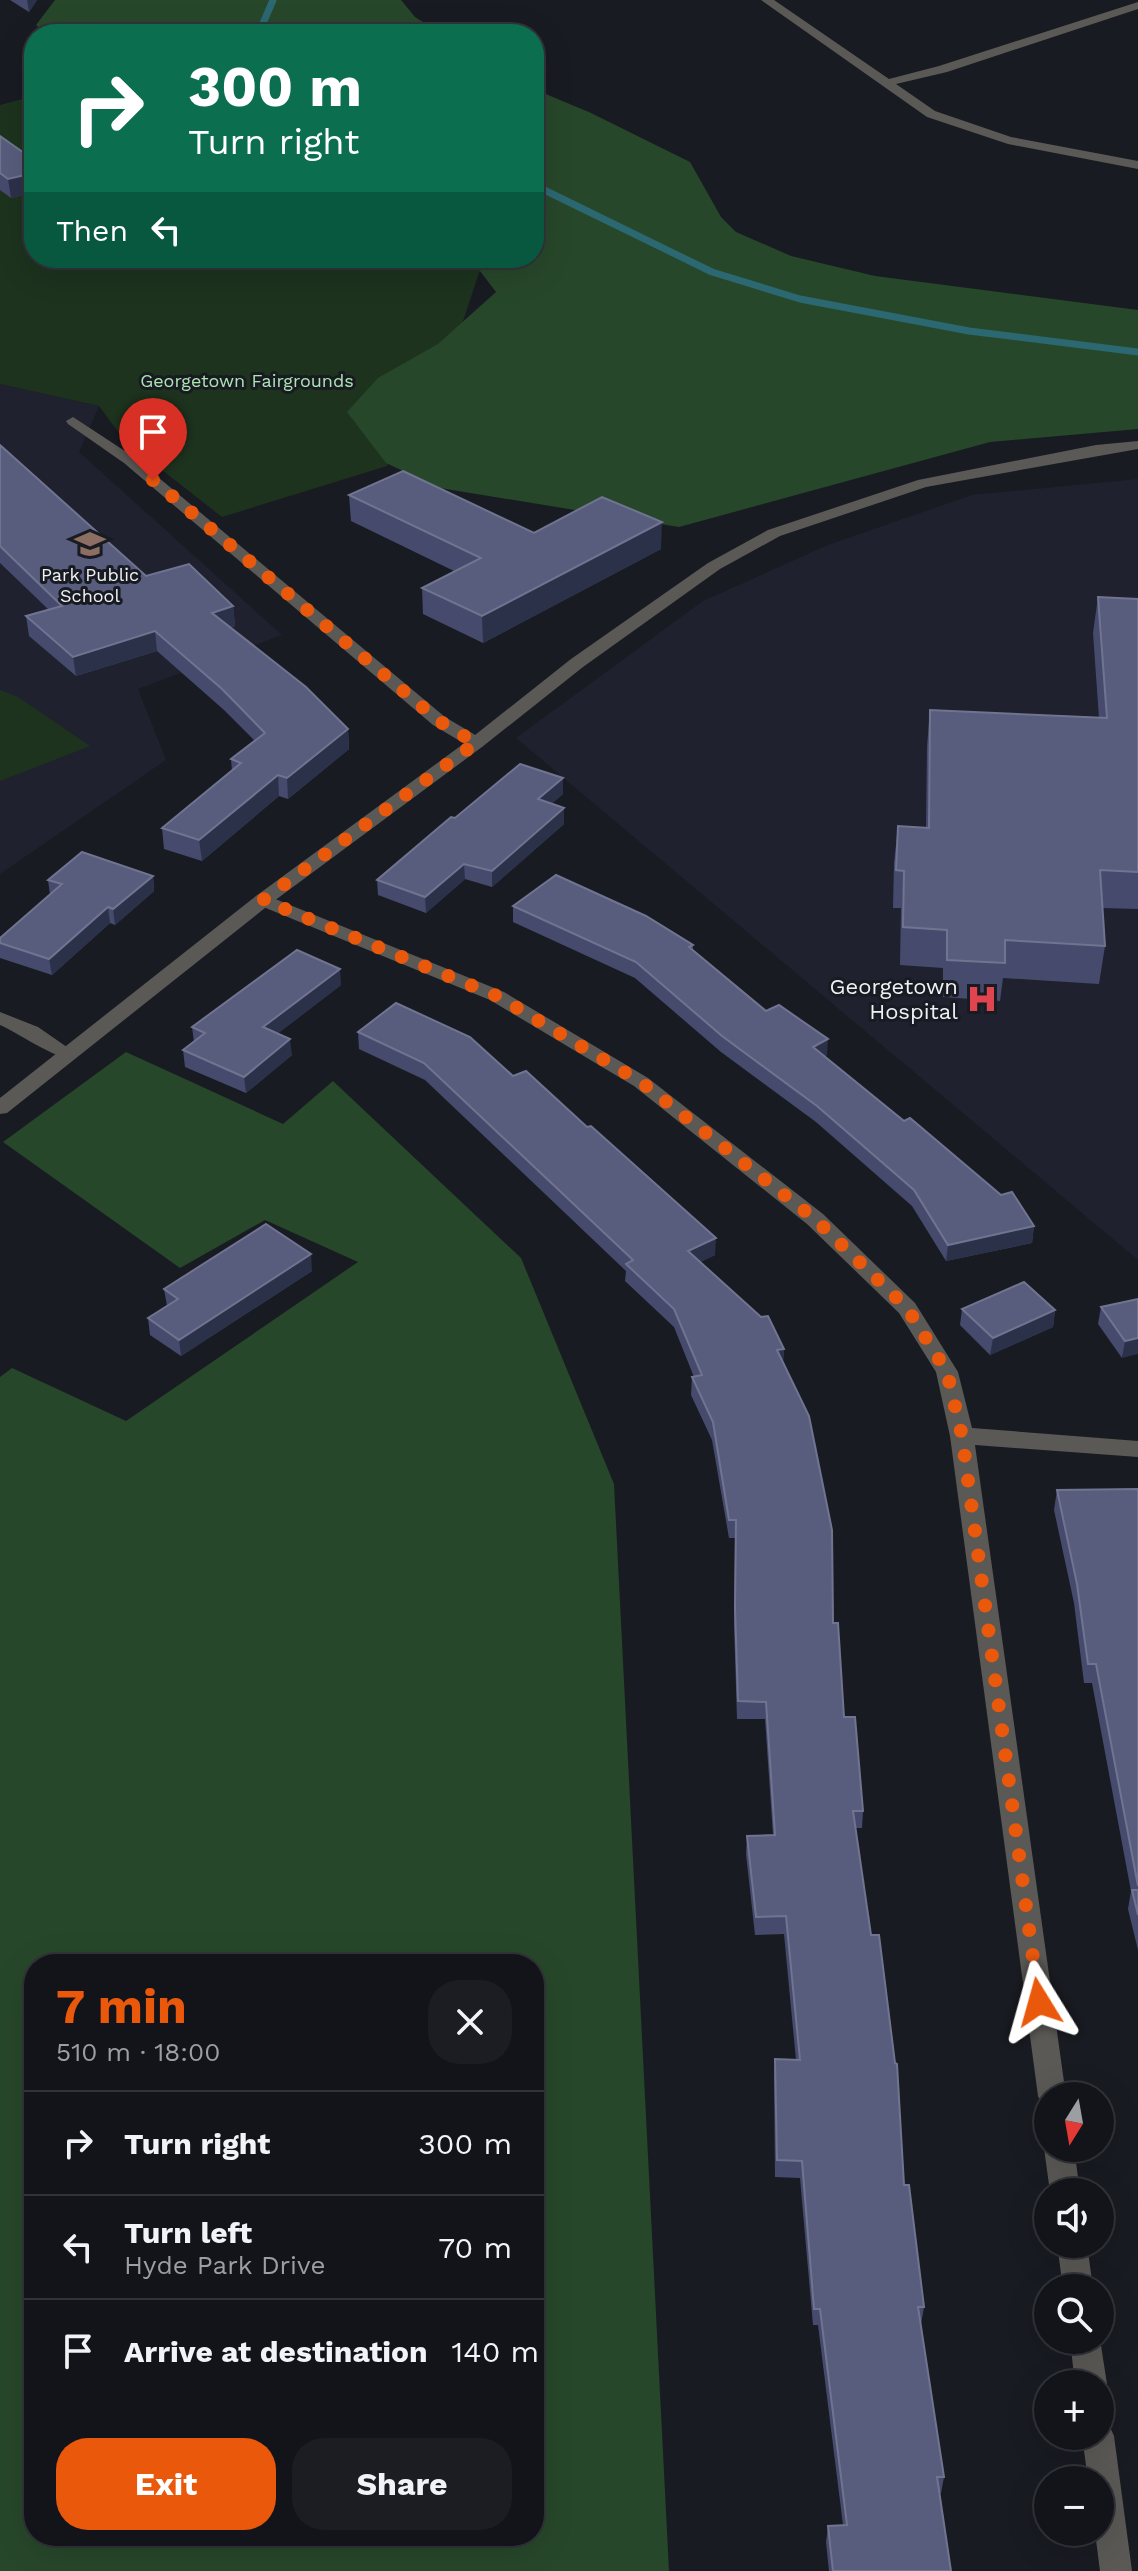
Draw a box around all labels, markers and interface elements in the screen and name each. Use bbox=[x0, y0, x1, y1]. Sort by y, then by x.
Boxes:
text: 300 m bbox=[188, 54, 362, 120]
icon: right bbox=[56, 56, 160, 160]
text: Turn right bbox=[188, 121, 359, 163]
icon: left bbox=[144, 208, 188, 252]
text: Then bbox=[56, 213, 128, 248]
park label: Georgetown Fairgrounds bbox=[140, 370, 354, 391]
pin bbox=[119, 398, 187, 480]
icon: arrive bbox=[131, 410, 175, 454]
school or university icon: Park Public School bbox=[73, 527, 107, 561]
place label: Park Public School bbox=[41, 564, 139, 606]
place label: Georgetown Hospital bbox=[830, 974, 958, 1024]
hospital icon: Georgetown Hospital bbox=[965, 982, 999, 1016]
position arrow bbox=[997, 1960, 1081, 2044]
text: 7 min bbox=[56, 1978, 187, 2035]
button: close bbox=[428, 1980, 512, 2064]
text: 510 m · 18:00 bbox=[56, 2037, 220, 2067]
north arrow bbox=[1034, 2082, 1114, 2162]
map controls bbox=[1034, 2082, 1114, 2546]
icon: right bbox=[56, 2121, 100, 2165]
text: Turn right bbox=[124, 2126, 270, 2161]
text: 300 m bbox=[418, 2126, 512, 2161]
button: sound bbox=[1034, 2178, 1114, 2258]
text: Turn left bbox=[124, 2215, 252, 2250]
icon: left bbox=[56, 2225, 100, 2269]
text: 70 m bbox=[438, 2230, 512, 2265]
text: Hyde Park Drive bbox=[124, 2250, 326, 2280]
button: search bbox=[1034, 2274, 1114, 2354]
icon: arrive bbox=[56, 2329, 100, 2373]
text: Arrive at destination bbox=[124, 2334, 428, 2369]
text: 140 m bbox=[452, 2334, 539, 2369]
button: + bbox=[1034, 2370, 1114, 2450]
button: Exit bbox=[56, 2438, 276, 2530]
button: Share bbox=[292, 2438, 512, 2530]
button: − bbox=[1034, 2466, 1114, 2546]

